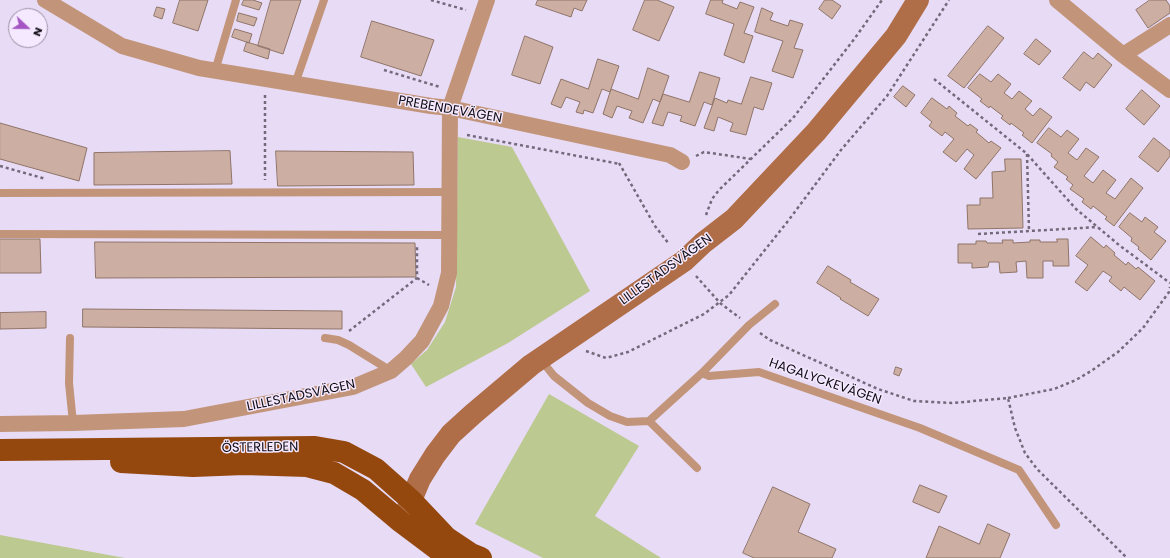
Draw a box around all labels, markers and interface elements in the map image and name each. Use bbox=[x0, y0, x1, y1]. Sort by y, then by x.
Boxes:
north arrow bbox=[8, 8, 48, 48]
text: N bbox=[29, 25, 47, 39]
street label: PREBENDEVÄGEN bbox=[397, 93, 503, 127]
street label: LILLESTADSVÄGEN bbox=[617, 231, 715, 309]
street label: HAGALYCKEVÄGEN bbox=[767, 355, 883, 409]
street label: LILLESTADSVÄGEN bbox=[245, 377, 357, 415]
street label: ÖSTERLEDEN bbox=[222, 440, 298, 456]

